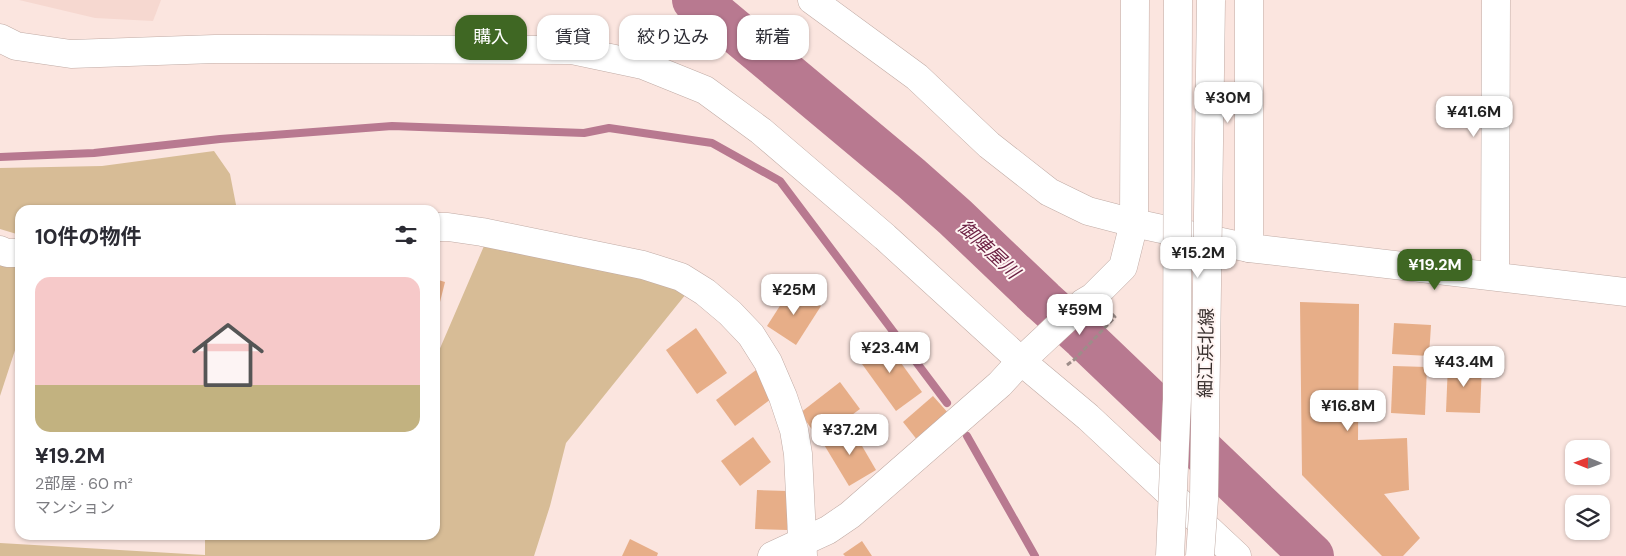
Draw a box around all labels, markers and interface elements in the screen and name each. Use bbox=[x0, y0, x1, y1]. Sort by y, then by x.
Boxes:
chip: 購入 bbox=[455, 15, 527, 60]
chip: 賃貸 bbox=[537, 15, 609, 60]
chip: 絞り込み bbox=[619, 15, 727, 60]
chip: 新着 bbox=[737, 15, 809, 60]
pin: ¥30M bbox=[1198, 82, 1258, 124]
text: ¥30M bbox=[1205, 87, 1251, 108]
pin: ¥41.6M bbox=[1433, 96, 1515, 138]
text: ¥41.6M bbox=[1447, 101, 1501, 122]
water label: 御陣屋川 bbox=[952, 214, 1026, 286]
icon: filters bbox=[392, 221, 420, 249]
text: 10件の物件 bbox=[35, 223, 141, 251]
pin: ¥15.2M bbox=[1157, 236, 1239, 279]
text: ¥15.2M bbox=[1171, 242, 1225, 263]
pin: ¥19.2M bbox=[1394, 248, 1476, 291]
text: ¥19.2M bbox=[1408, 254, 1462, 275]
pin: ¥25M bbox=[764, 274, 824, 316]
text: ¥25M bbox=[772, 279, 816, 300]
pin: ¥59M bbox=[1050, 294, 1110, 336]
text: ¥59M bbox=[1058, 299, 1102, 320]
street label: 細江浜北線 bbox=[1193, 308, 1219, 398]
icon: home bbox=[183, 310, 273, 400]
pin: ¥23.4M bbox=[849, 332, 931, 374]
text: ¥23.4M bbox=[861, 337, 919, 358]
pin: ¥43.4M bbox=[1423, 346, 1505, 388]
text: ¥43.4M bbox=[1434, 351, 1494, 372]
pin: ¥16.8M bbox=[1307, 390, 1389, 432]
text: ¥16.8M bbox=[1321, 395, 1375, 416]
pin: ¥37.2M bbox=[809, 414, 891, 456]
text: ¥37.2M bbox=[822, 419, 878, 440]
north arrow bbox=[1565, 440, 1610, 485]
map controls bbox=[1565, 440, 1610, 540]
text: ¥19.2M bbox=[35, 442, 105, 470]
text: 2部屋 · 60 m² bbox=[35, 473, 133, 494]
button: layers bbox=[1565, 495, 1610, 540]
text: マンション bbox=[35, 497, 115, 518]

